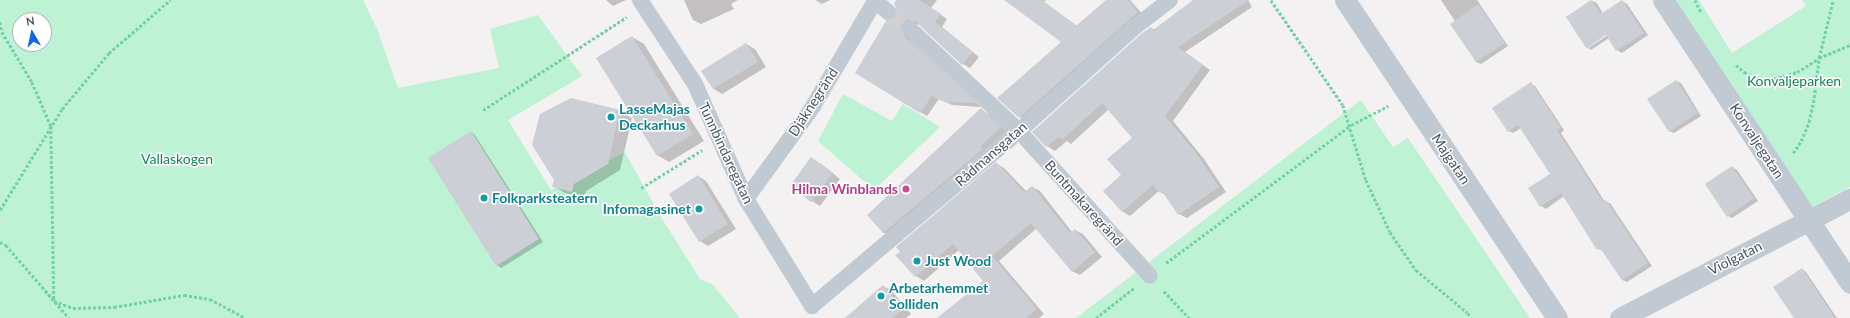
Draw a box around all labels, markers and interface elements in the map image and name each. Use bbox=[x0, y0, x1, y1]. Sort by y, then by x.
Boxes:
north arrow bbox=[12, 12, 52, 52]
text: N bbox=[25, 14, 35, 28]
street label: Djäknegränd bbox=[785, 65, 841, 139]
park label: Konvaljeparken bbox=[1747, 73, 1841, 89]
street label: Tunnbindaregatan bbox=[695, 100, 757, 206]
street label: Konvaljegatan bbox=[1726, 100, 1788, 182]
place label: LasseMajas Deckarhus bbox=[619, 101, 690, 134]
marker: LasseMajas Deckarhus bbox=[606, 112, 616, 122]
street label: Rådmansgatan bbox=[952, 118, 1030, 190]
street label: Majgatan bbox=[1428, 131, 1474, 187]
park label: Vallaskogen bbox=[141, 151, 213, 167]
street label: Buntmakaregränd bbox=[1041, 157, 1127, 249]
place label: Hilma Winblands bbox=[791, 181, 898, 197]
marker: Hilma Winblands bbox=[901, 184, 911, 194]
place label: Folkparksteatern bbox=[492, 190, 598, 206]
marker: Folkparksteatern bbox=[479, 193, 489, 203]
place label: Infomagasinet bbox=[603, 201, 691, 217]
marker: Infomagasinet bbox=[694, 204, 704, 214]
street label: Violgatan bbox=[1705, 237, 1765, 279]
place label: Just Wood bbox=[925, 253, 991, 269]
marker: Just Wood bbox=[912, 256, 922, 266]
place label: Arbetarhemmet Solliden bbox=[889, 280, 988, 312]
marker: Arbetarhemmet Solliden bbox=[876, 291, 886, 301]

